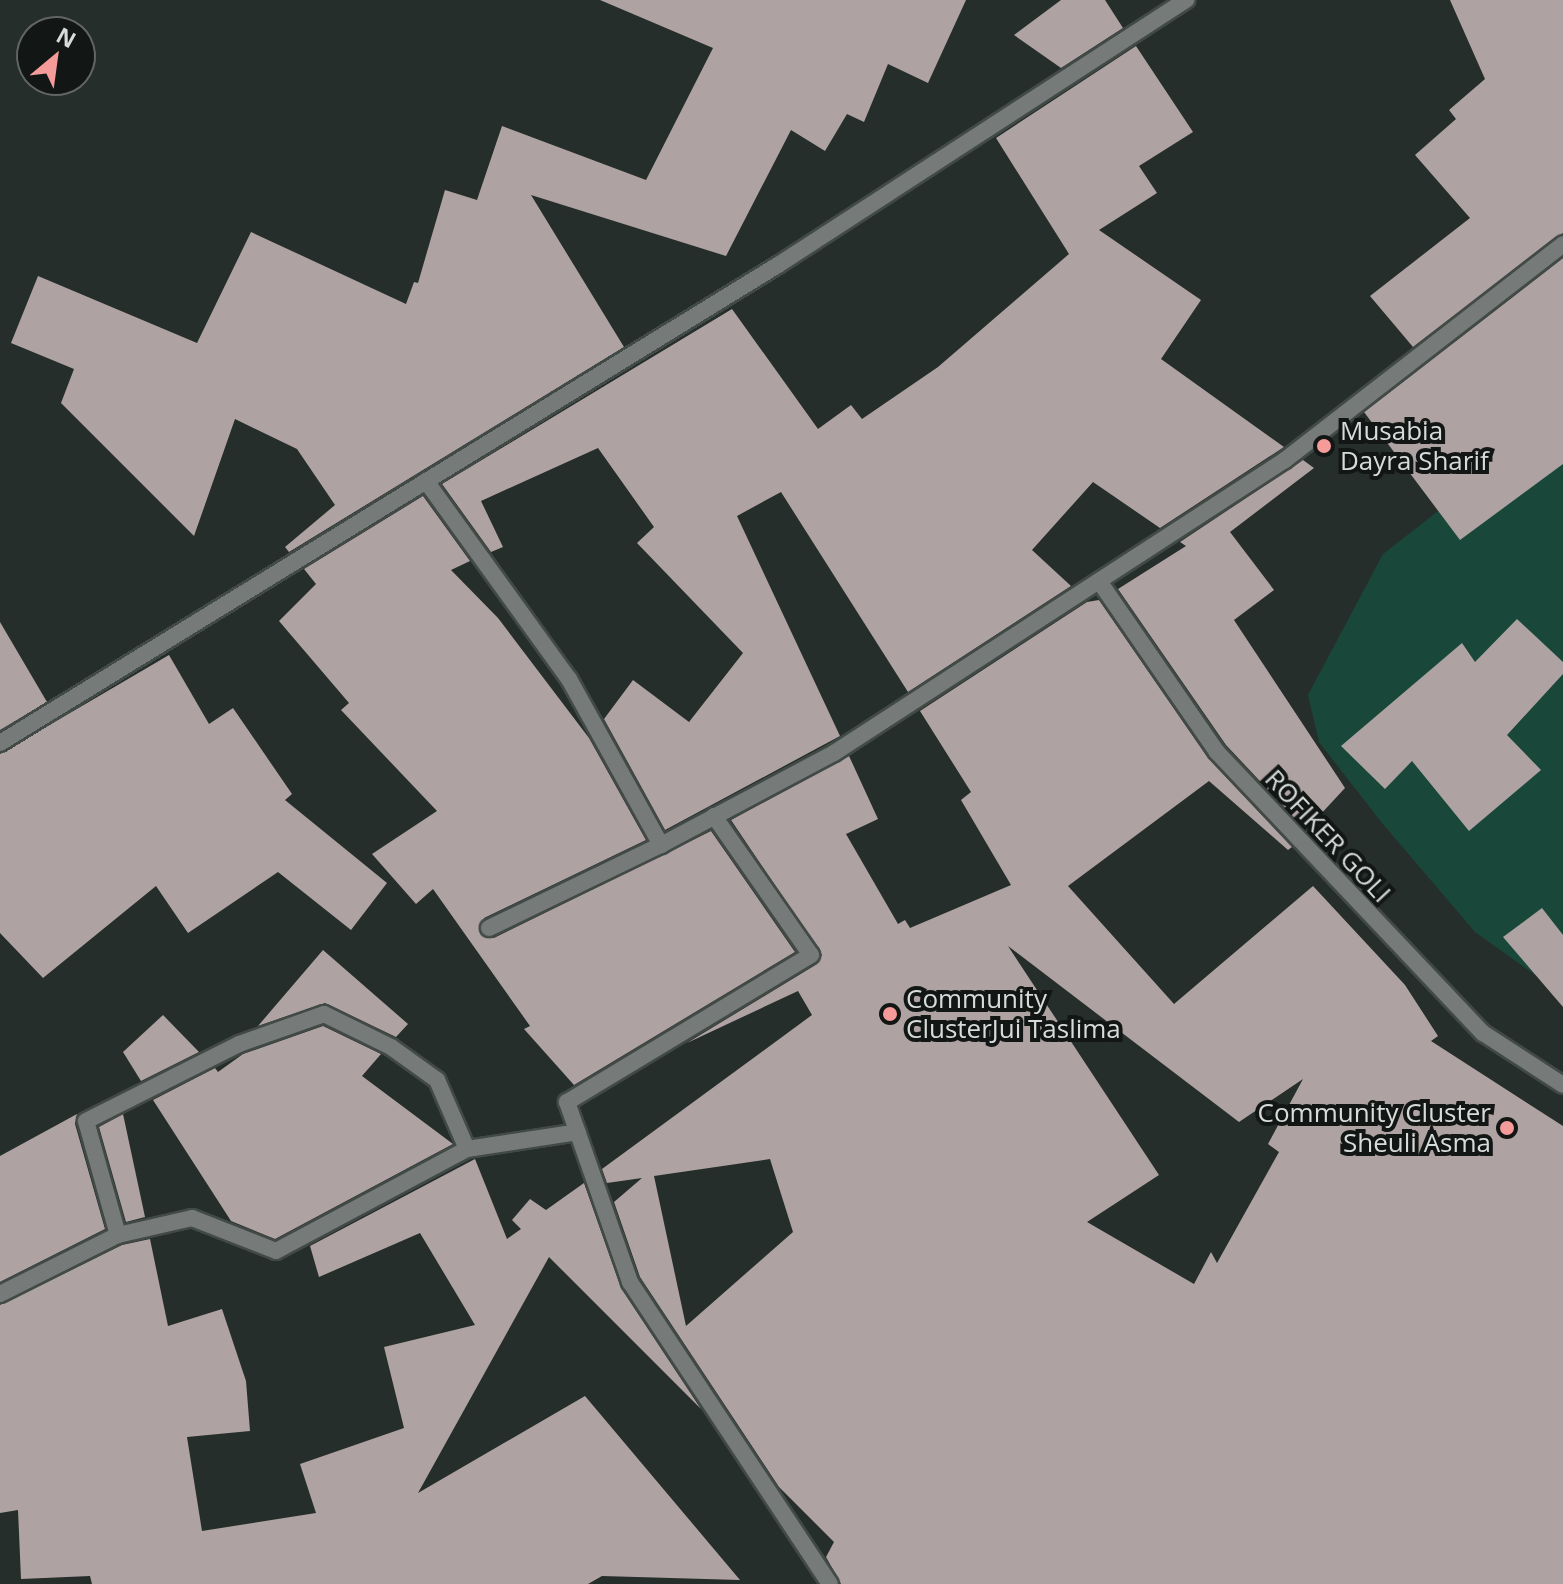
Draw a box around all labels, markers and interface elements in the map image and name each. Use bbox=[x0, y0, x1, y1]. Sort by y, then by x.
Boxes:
north arrow bbox=[16, 16, 96, 96]
text: N bbox=[52, 19, 82, 54]
place label: Musabia Dayra Sharif bbox=[1340, 415, 1489, 476]
marker: Musabia Dayra Sharif bbox=[1315, 437, 1333, 455]
street label: ROFIKER GOLI bbox=[1259, 763, 1397, 909]
place label: Community ClusterJui Taslima bbox=[906, 983, 1121, 1044]
marker: Community ClusterJui Taslima bbox=[881, 1005, 899, 1023]
place label: Community Cluster Sheuli Asma bbox=[1258, 1097, 1491, 1158]
marker: Community Cluster Sheuli Asma bbox=[1498, 1119, 1516, 1137]

